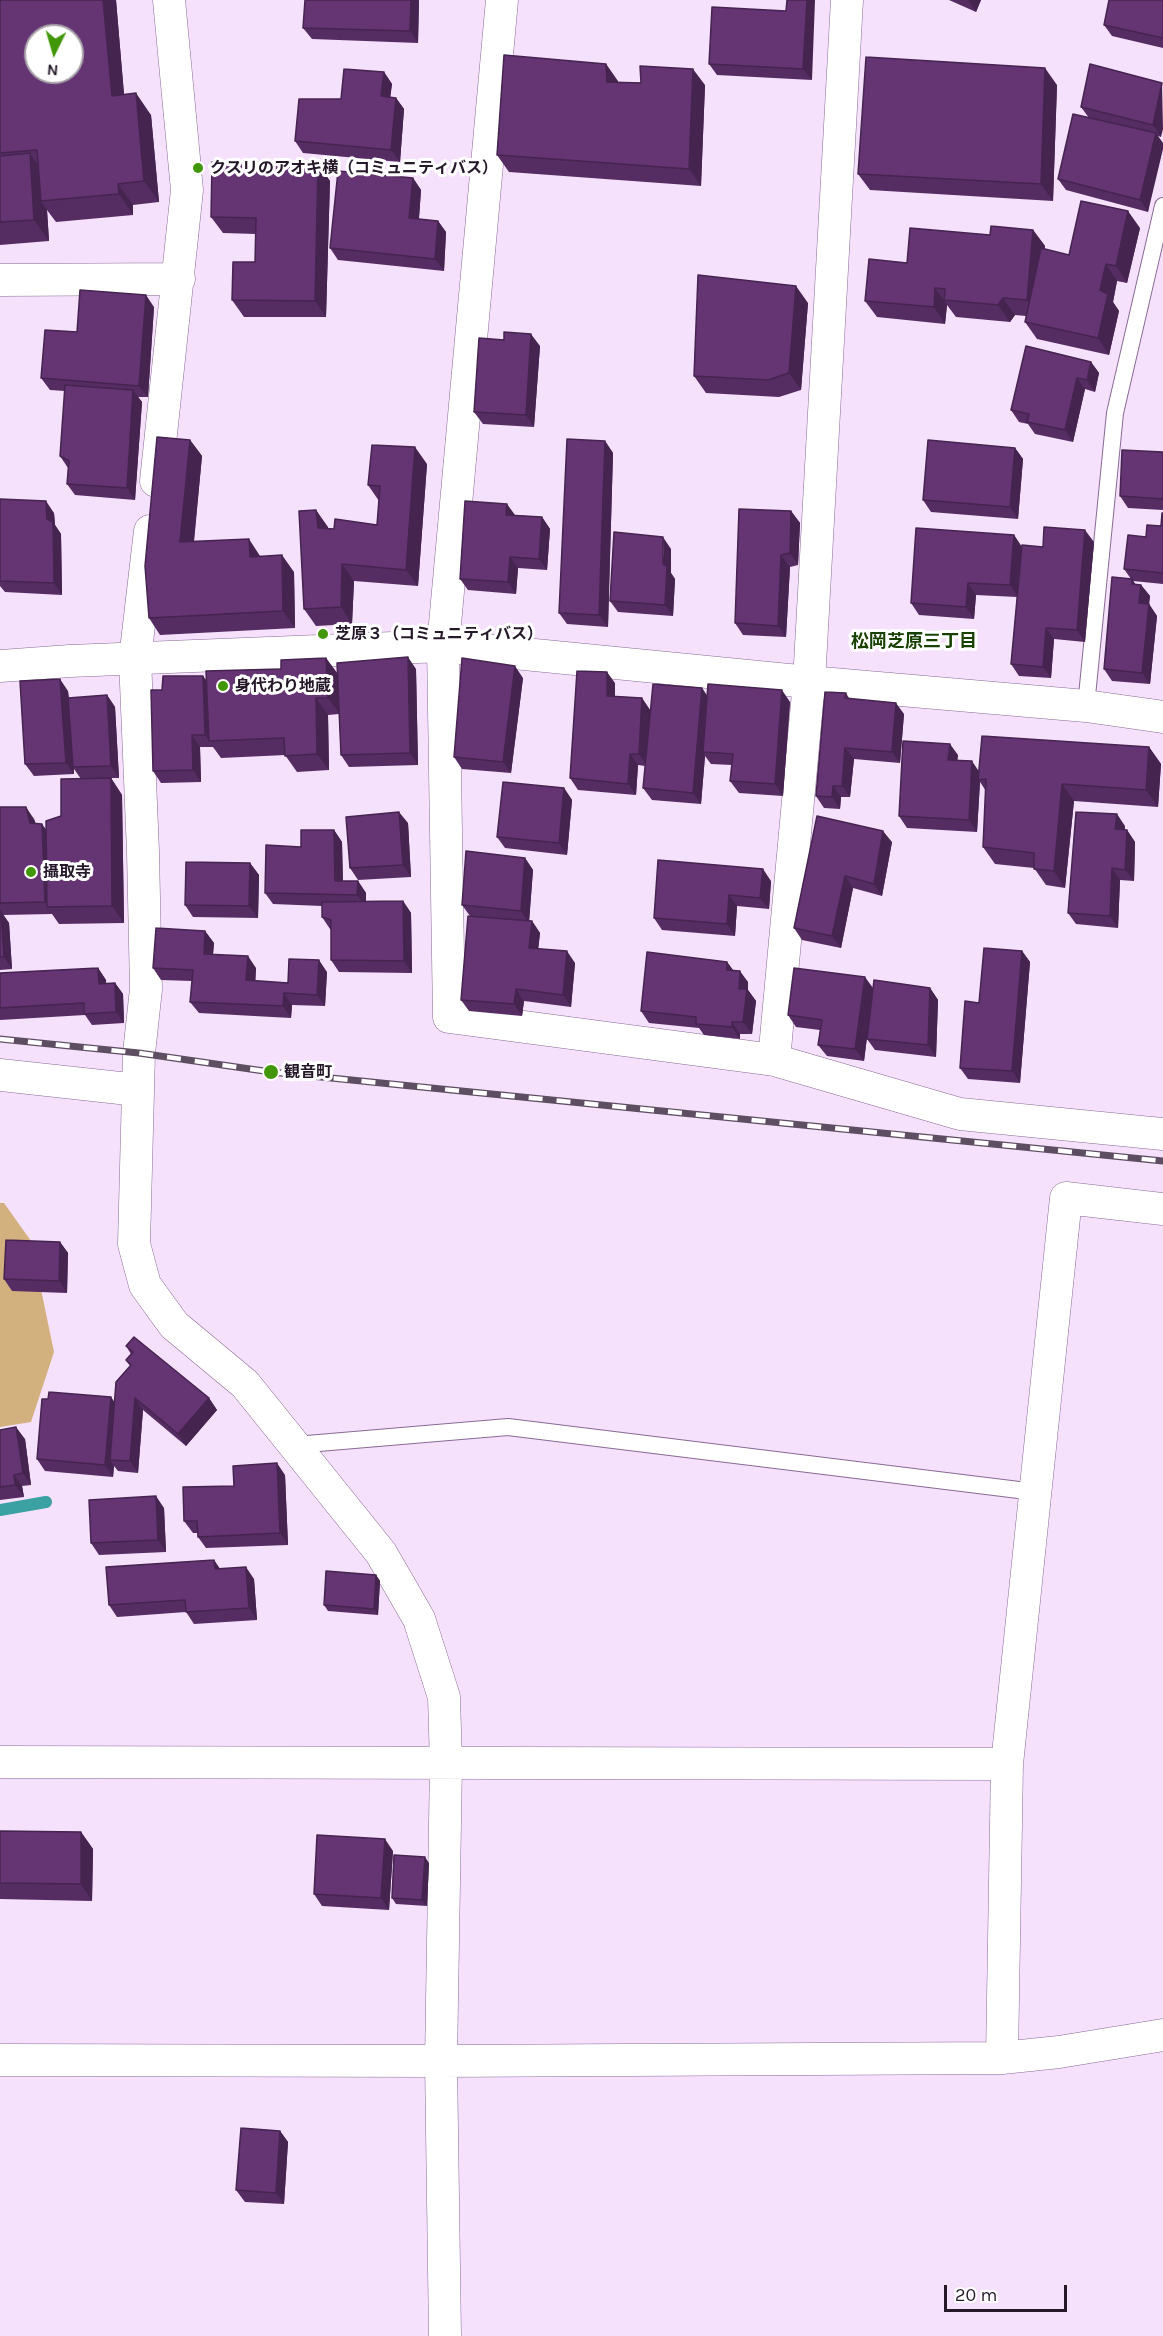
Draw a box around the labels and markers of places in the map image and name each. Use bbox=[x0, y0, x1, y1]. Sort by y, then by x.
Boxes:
place label: クスリのアオキ横（コミュニティバス） bbox=[210, 158, 498, 178]
marker: クスリのアオキ横（コミュニティバス） bbox=[191, 161, 205, 175]
place label: 芝原３（コミュニティバス） bbox=[335, 624, 543, 644]
marker: 芝原３（コミュニティバス） bbox=[316, 627, 330, 641]
place label: 身代わり地蔵 bbox=[235, 676, 331, 696]
marker: 身代わり地蔵 bbox=[216, 679, 230, 693]
place label: 攝取寺 bbox=[43, 862, 91, 882]
marker: 攝取寺 bbox=[24, 865, 38, 879]
place label: 観音町 bbox=[284, 1062, 332, 1082]
marker: 観音町 bbox=[262, 1063, 280, 1081]

